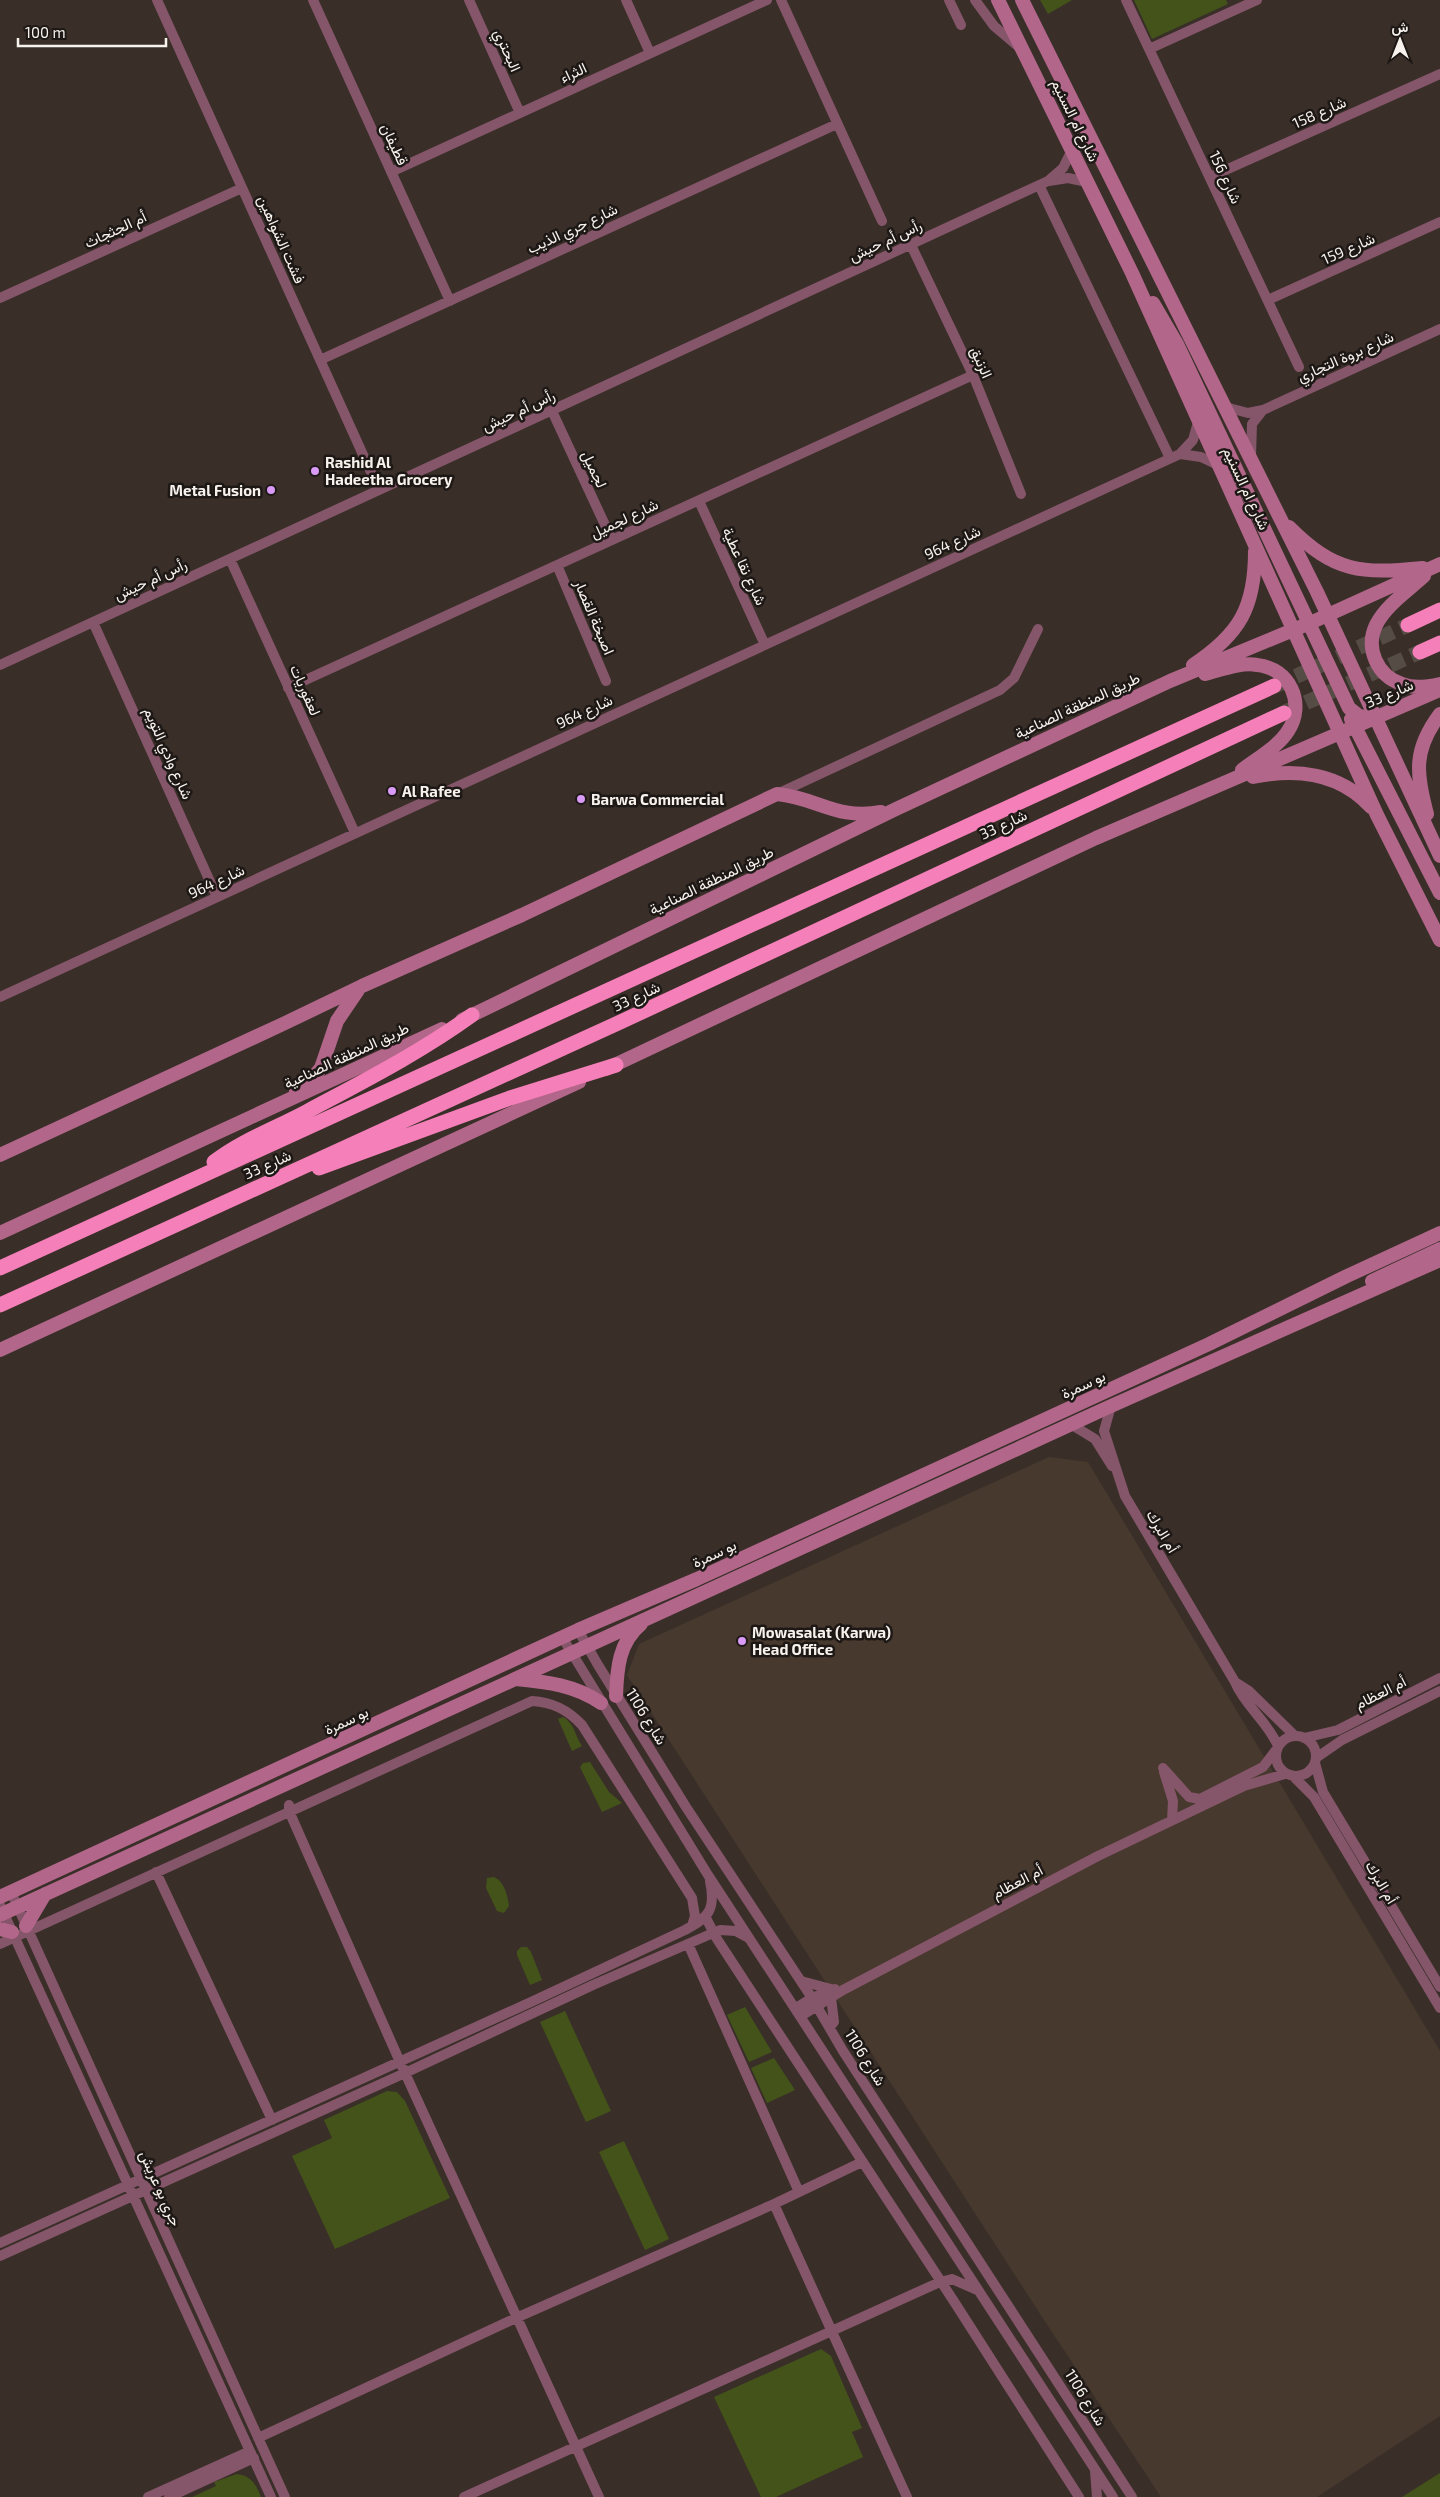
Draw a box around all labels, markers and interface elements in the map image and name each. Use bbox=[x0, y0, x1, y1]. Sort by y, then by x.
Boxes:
scale bar bbox=[18, 15, 165, 47]
north arrow bbox=[1375, 15, 1425, 65]
text: ش bbox=[1392, 18, 1409, 36]
text: 100 m bbox=[25, 23, 66, 41]
street label: البحتري bbox=[486, 26, 525, 76]
street label: الثراء bbox=[557, 58, 590, 87]
street label: شارع ام السنيم bbox=[1046, 76, 1104, 166]
street label: شارع 158 bbox=[1289, 92, 1350, 134]
street label: قطيفان bbox=[377, 120, 413, 168]
street label: شارع 156 bbox=[1203, 148, 1246, 208]
street label: فشت الشواهين bbox=[253, 192, 310, 287]
street label: شارع جري الذيب bbox=[524, 199, 622, 261]
street label: أم الجثجاث bbox=[81, 207, 150, 253]
street label: رأس أم حيش bbox=[846, 215, 925, 267]
street label: شارع 159 bbox=[1319, 228, 1379, 270]
street label: شارع بروة التجاري bbox=[1294, 327, 1398, 390]
street label: الزنبق bbox=[965, 343, 997, 381]
street label: رأس أم حيش bbox=[479, 385, 558, 437]
street label: شارع ام السنيم bbox=[1217, 444, 1274, 534]
street label: لجميل bbox=[578, 447, 611, 491]
place label: Rashid Al Hadeetha Grocery bbox=[325, 453, 453, 489]
marker: Rashid Al Hadeetha Grocery bbox=[309, 465, 321, 477]
place label: Metal Fusion bbox=[169, 481, 261, 499]
marker: Metal Fusion bbox=[265, 484, 277, 496]
street label: شارع لجميل bbox=[587, 494, 662, 544]
street label: شارع 964 bbox=[921, 521, 984, 566]
street label: شارع نقا عطية bbox=[716, 524, 771, 609]
street label: رأس أم حيش bbox=[111, 554, 190, 606]
street label: اصبخة القصار bbox=[570, 576, 619, 658]
street label: لعقوريات bbox=[286, 662, 325, 719]
street label: طريق المنطقة الصناعية bbox=[1012, 668, 1143, 744]
street label: شارع 33 bbox=[1362, 675, 1417, 714]
street label: شارع 964 bbox=[553, 690, 616, 735]
street label: شارع وادي التويم bbox=[136, 704, 197, 804]
place label: Al Rafee bbox=[402, 782, 461, 800]
marker: Al Rafee bbox=[386, 785, 398, 797]
place label: Barwa Commercial bbox=[591, 790, 724, 808]
marker: Barwa Commercial bbox=[575, 793, 587, 805]
street label: شارع 33 bbox=[976, 805, 1031, 845]
street label: طريق المنطقة الصناعية bbox=[646, 842, 777, 920]
street label: شارع 964 bbox=[185, 860, 248, 905]
street label: شارع 33 bbox=[609, 977, 664, 1017]
street label: طريق المنطقة الصناعية bbox=[281, 1018, 412, 1094]
street label: شارع 33 bbox=[240, 1145, 295, 1185]
street label: بو سمرة bbox=[1058, 1366, 1108, 1403]
street label: أم البرك bbox=[1142, 1506, 1183, 1557]
street label: بو سمرة bbox=[689, 1535, 739, 1572]
place label: Mowasalat (Karwa) Head Office bbox=[752, 1623, 891, 1658]
marker: Mowasalat (Karwa) Head Office bbox=[736, 1635, 748, 1647]
street label: أم العظام bbox=[1351, 1671, 1410, 1714]
street label: شارع 1106 bbox=[620, 1684, 671, 1749]
street label: بو سمرة bbox=[321, 1702, 371, 1739]
street label: أم البرك bbox=[1361, 1857, 1402, 1908]
street label: أم العظام bbox=[988, 1860, 1047, 1904]
street label: شارع 1106 bbox=[839, 2025, 890, 2090]
street label: جري بو عريش bbox=[132, 2147, 186, 2231]
street label: شارع 1106 bbox=[1059, 2365, 1110, 2430]

